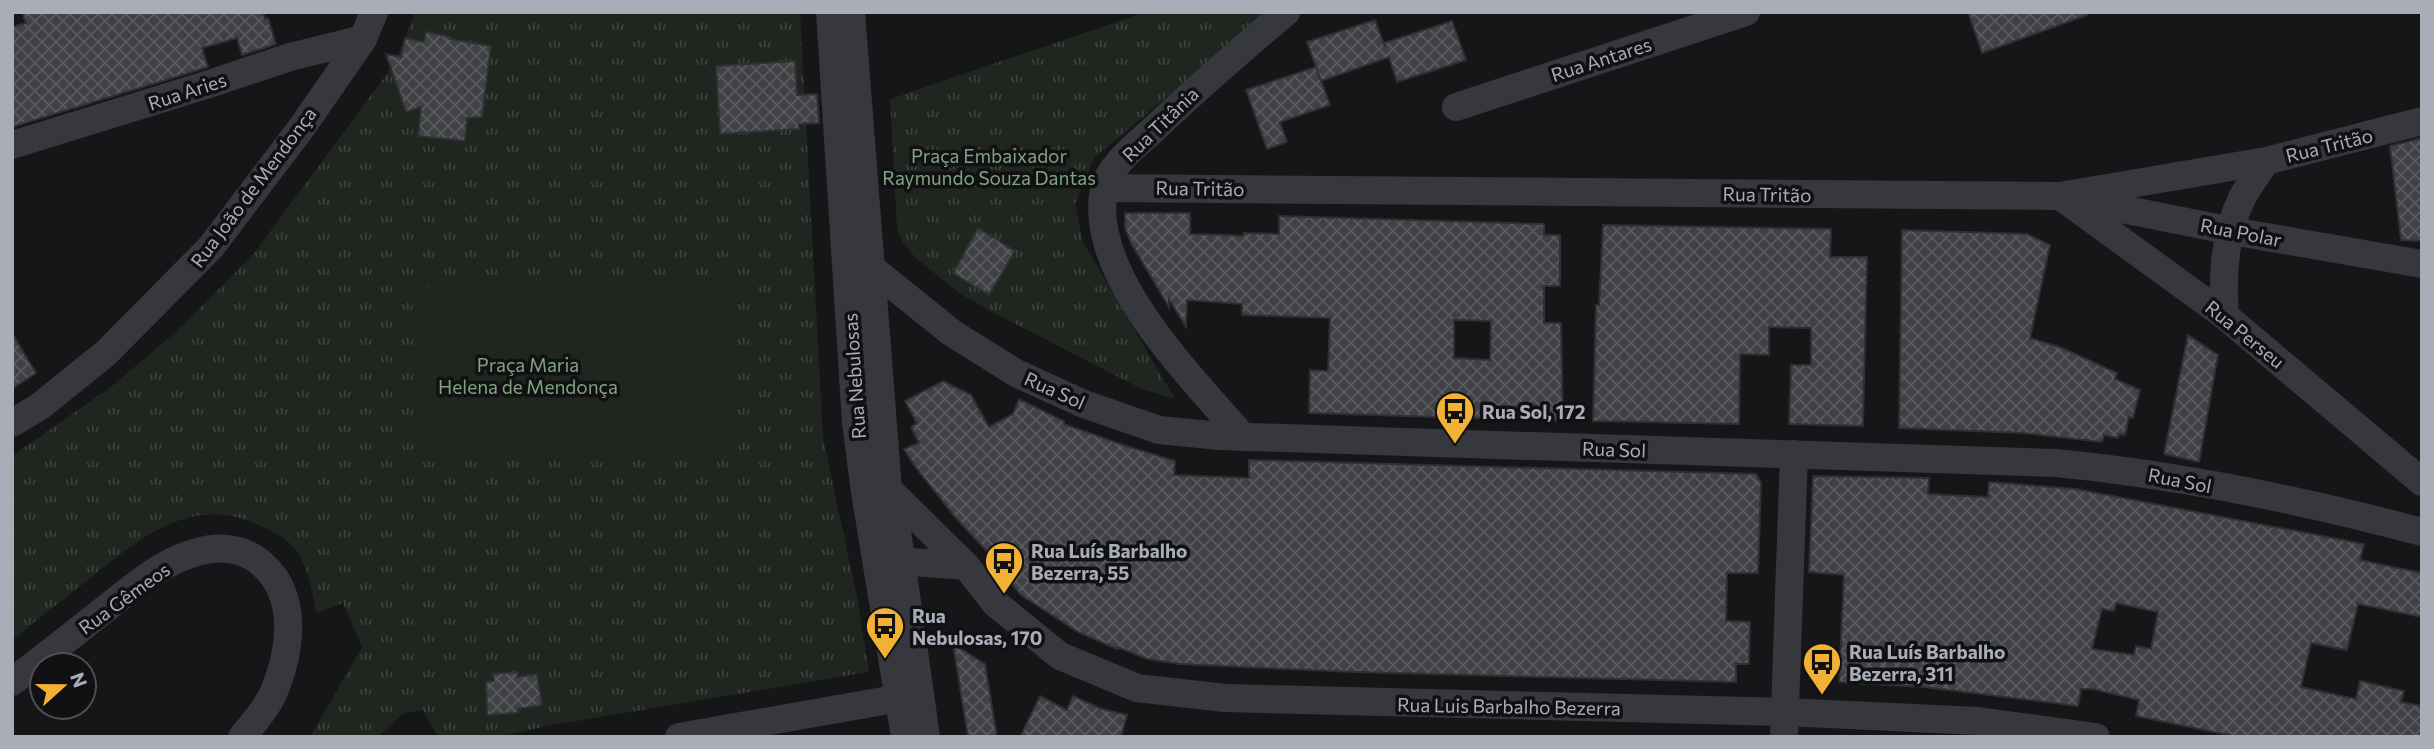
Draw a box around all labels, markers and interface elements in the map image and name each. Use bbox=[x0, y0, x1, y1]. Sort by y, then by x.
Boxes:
street label: Rua Antares bbox=[1548, 32, 1654, 86]
street label: Rua Aries bbox=[145, 68, 229, 114]
street label: Rua Titânia bbox=[1117, 82, 1203, 166]
street label: Rua João de Mendonça bbox=[185, 102, 321, 272]
street label: Rua Tritão bbox=[2283, 123, 2375, 167]
park label: Praça Embaixador Raymundo Souza Dantas bbox=[882, 144, 1096, 189]
street label: Rua Tritão bbox=[1155, 176, 1245, 200]
street label: Rua Tritão bbox=[1722, 182, 1812, 206]
street label: Rua Polar bbox=[2198, 213, 2284, 251]
street label: Rua Perseu bbox=[2201, 295, 2289, 373]
street label: Rua Nebulosas bbox=[838, 312, 870, 440]
park label: Praça Maria Helena de Mendonça bbox=[438, 353, 618, 398]
street label: Rua Sol bbox=[1021, 366, 1089, 414]
bus stop icon: Rua Sol, 172 bbox=[1434, 390, 1476, 445]
place label: Rua Sol, 172 bbox=[1482, 400, 1586, 423]
street label: Rua Sol bbox=[1582, 436, 1646, 462]
street label: Rua Sol bbox=[2146, 463, 2214, 497]
place label: Rua Luís Barbalho Bezerra, 55 bbox=[1031, 539, 1187, 584]
bus stop icon: Rua Luís Barbalho Bezerra, 55 bbox=[983, 540, 1025, 595]
street label: Rua Gêmeos bbox=[74, 557, 174, 639]
place label: Rua Nebulosas, 170 bbox=[912, 604, 1042, 649]
bus stop icon: Rua Nebulosas, 170 bbox=[864, 605, 906, 660]
place label: Rua Luís Barbalho Bezerra, 311 bbox=[1849, 640, 2005, 685]
bus stop icon: Rua Luís Barbalho Bezerra, 311 bbox=[1801, 641, 1843, 696]
north arrow bbox=[28, 651, 98, 721]
text: N bbox=[66, 669, 93, 691]
street label: Rua Luis Barbalho Bezerra bbox=[1397, 693, 1621, 719]

